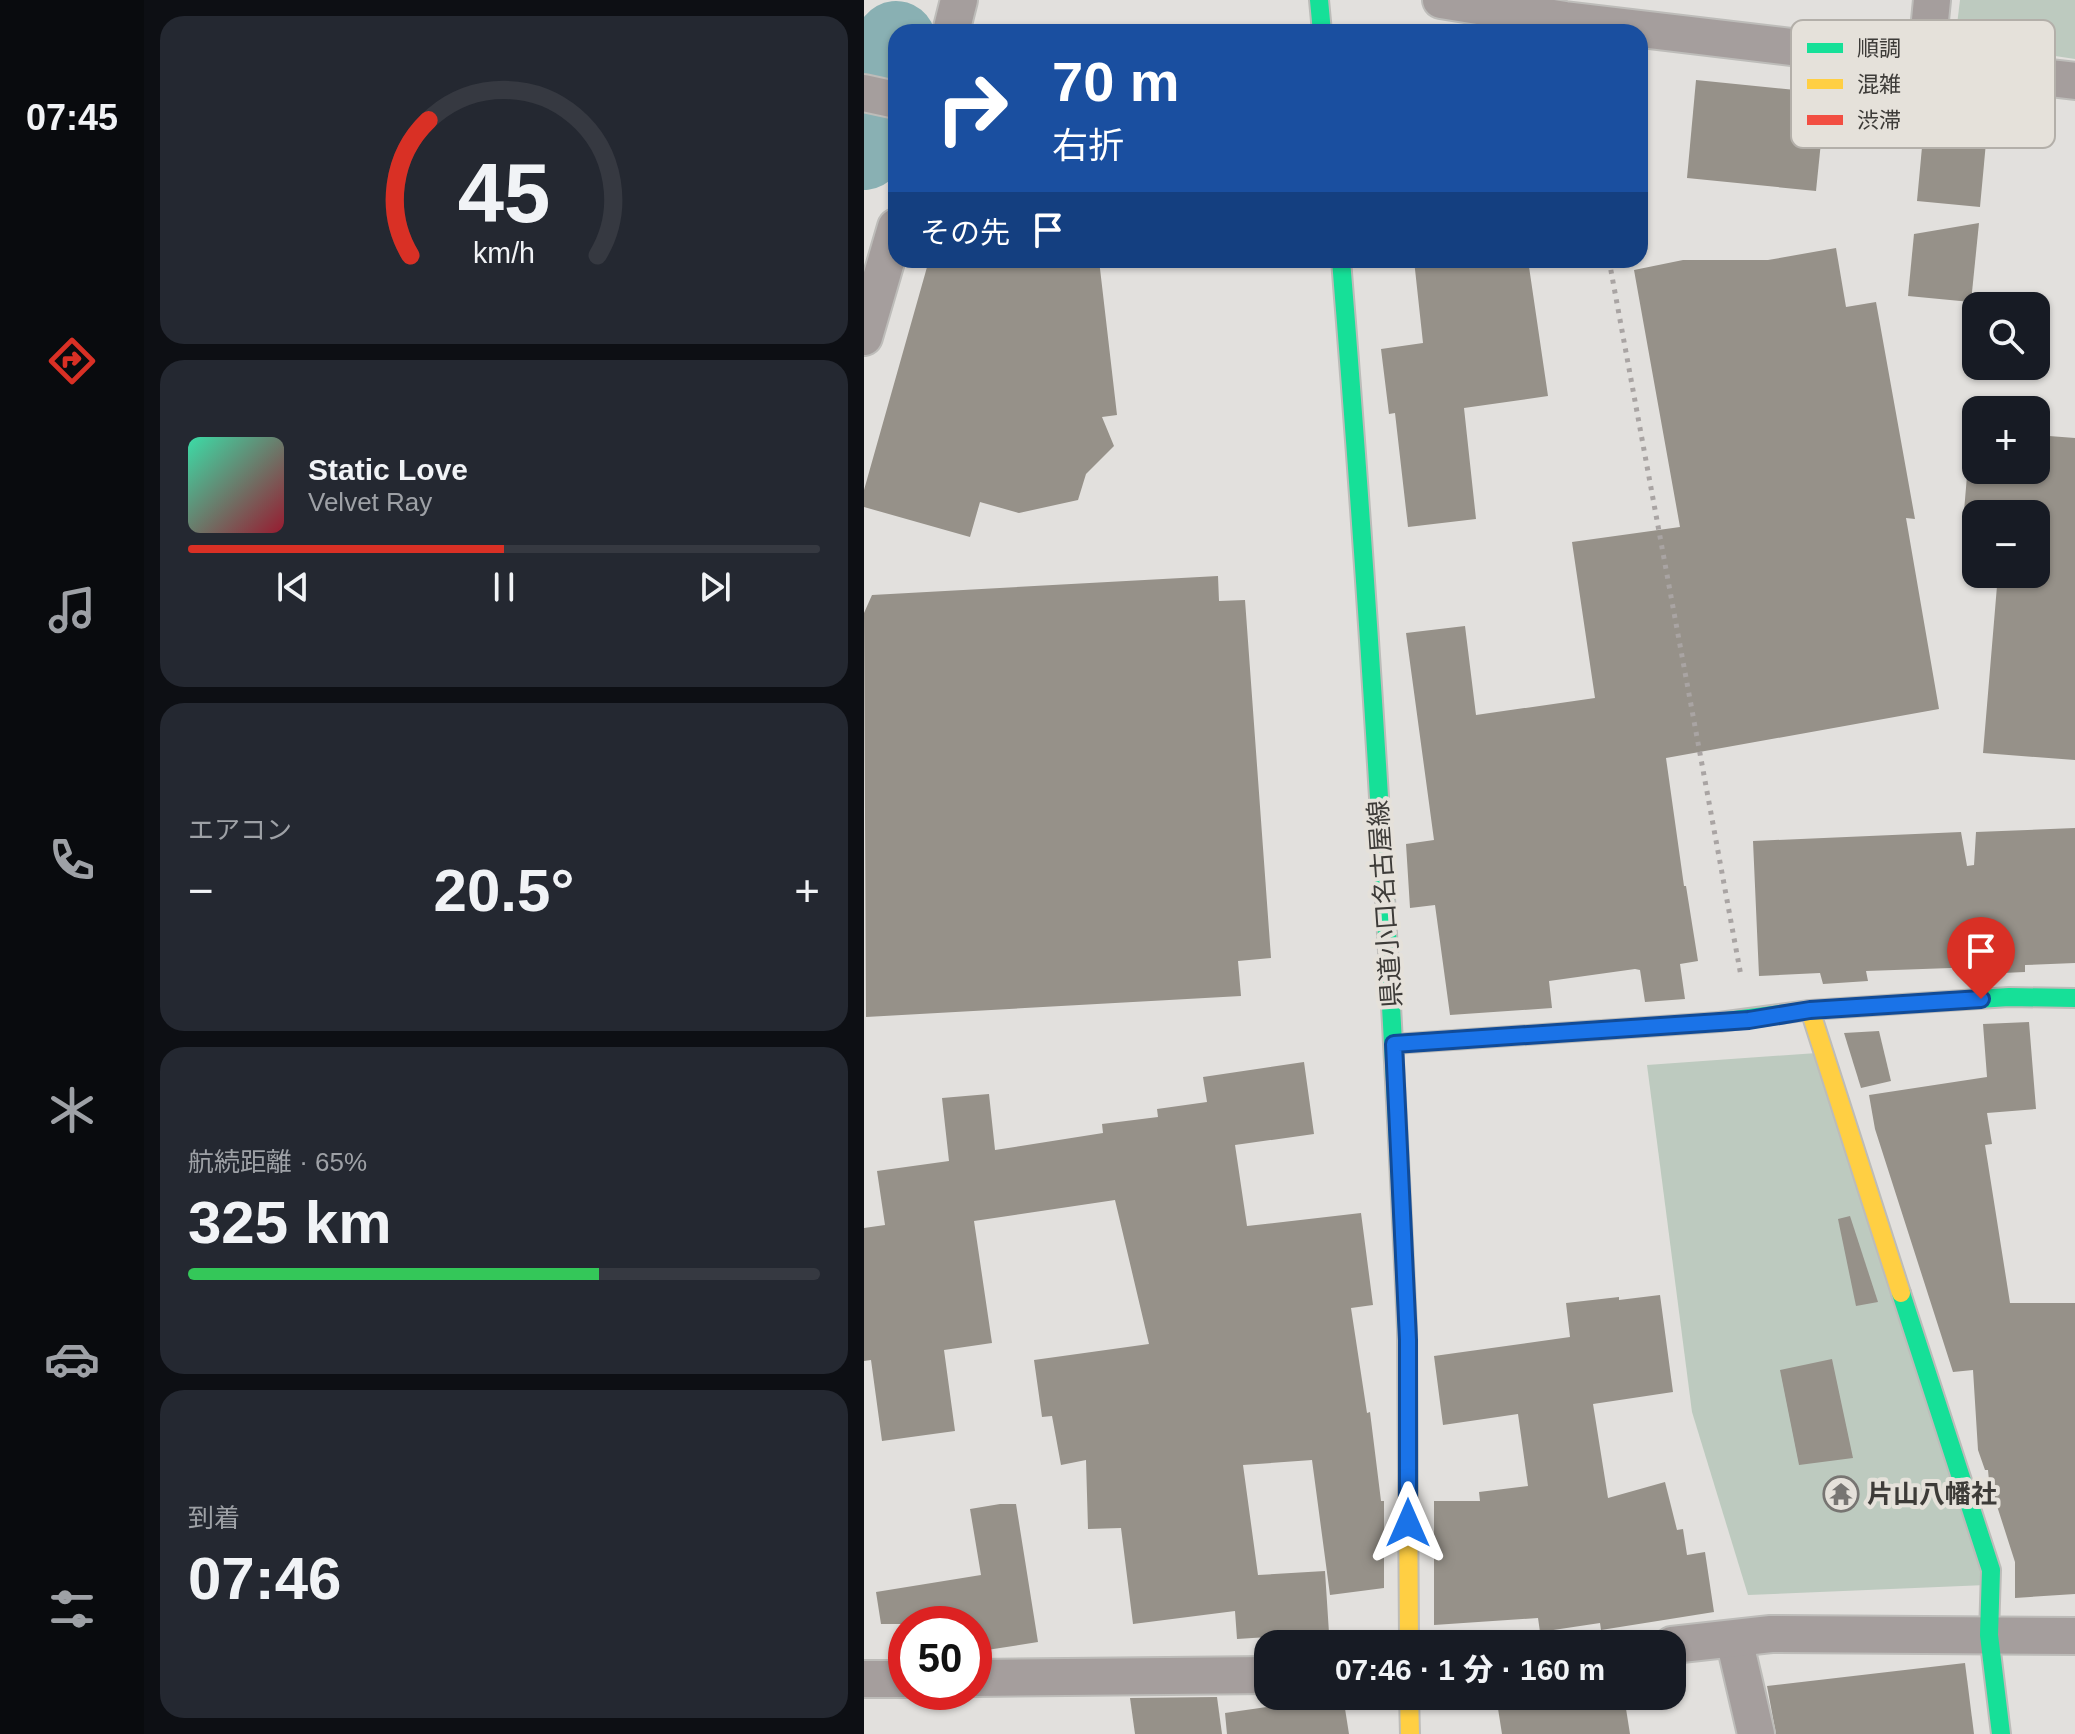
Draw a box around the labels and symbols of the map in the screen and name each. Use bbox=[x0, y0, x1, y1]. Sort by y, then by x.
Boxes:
legend bbox=[1791, 20, 2055, 148]
text: 順調 bbox=[1857, 36, 1901, 61]
text: 混雑 bbox=[1857, 72, 1901, 97]
text: 渋滞 bbox=[1857, 108, 1901, 133]
street label: 県道小口名古屋線 bbox=[1363, 799, 1407, 1009]
pin bbox=[1947, 917, 2015, 999]
temple icon: 片山八幡社 bbox=[1822, 1475, 1860, 1513]
place label: 片山八幡社 bbox=[1867, 1479, 1997, 1509]
position arrow bbox=[1366, 1481, 1450, 1565]
speed limit sign: 50 bbox=[888, 1606, 992, 1710]

